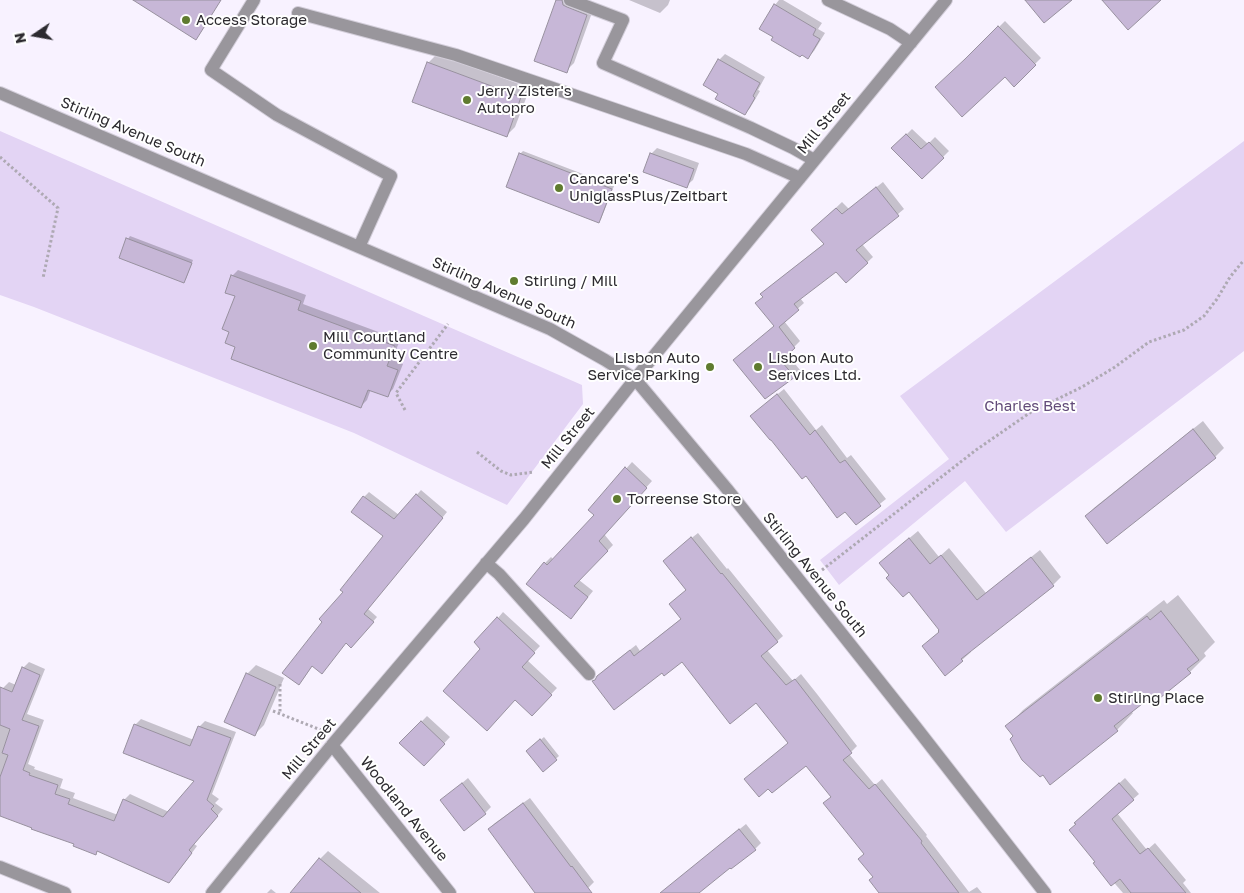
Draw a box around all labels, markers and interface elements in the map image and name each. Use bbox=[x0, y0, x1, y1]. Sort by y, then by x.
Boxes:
north arrow bbox=[10, 10, 60, 60]
place label: Access Storage bbox=[196, 11, 307, 29]
marker: Access Storage bbox=[180, 14, 192, 26]
text: N bbox=[10, 31, 29, 45]
place label: Jerry Zister's Autopro bbox=[477, 82, 572, 117]
street label: Mill Street bbox=[794, 88, 854, 158]
street label: Stirling Avenue South bbox=[58, 93, 208, 171]
marker: Jerry Zister's Autopro bbox=[461, 94, 473, 106]
place label: Cancare's UniglassPlus/Zeitbart bbox=[569, 170, 728, 205]
marker: Cancare's UniglassPlus/Zeitbart bbox=[553, 182, 565, 194]
street label: Stirling Avenue South bbox=[429, 253, 579, 333]
place label: Stirling / Mill bbox=[524, 272, 618, 290]
marker: Stirling / Mill bbox=[508, 275, 520, 287]
place label: Mill Courtland Community Centre bbox=[323, 328, 458, 363]
marker: Mill Courtland Community Centre bbox=[307, 340, 319, 352]
place label: Lisbon Auto Service Parking bbox=[587, 349, 700, 384]
place label: Lisbon Auto Services Ltd. bbox=[768, 349, 861, 384]
marker: Lisbon Auto Service Parking bbox=[704, 361, 716, 373]
marker: Lisbon Auto Services Ltd. bbox=[752, 361, 764, 373]
park label: Charles Best bbox=[984, 397, 1076, 415]
street label: Mill Street bbox=[538, 403, 598, 473]
place label: Torreense Store bbox=[627, 490, 741, 508]
marker: Torreense Store bbox=[611, 493, 623, 505]
street label: Stirling Avenue South bbox=[759, 509, 871, 641]
place label: Stirling Place bbox=[1108, 689, 1204, 707]
marker: Stirling Place bbox=[1092, 692, 1104, 704]
street label: Mill Street bbox=[278, 715, 340, 783]
street label: Woodland Avenue bbox=[356, 753, 452, 865]

